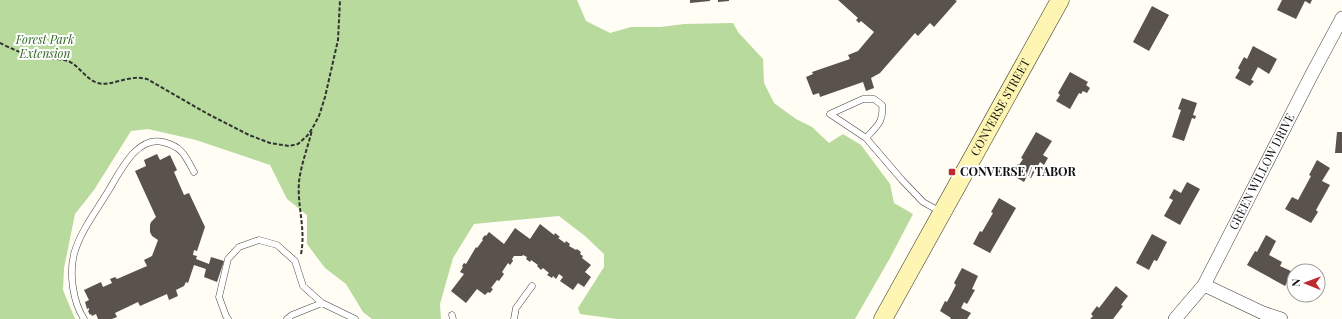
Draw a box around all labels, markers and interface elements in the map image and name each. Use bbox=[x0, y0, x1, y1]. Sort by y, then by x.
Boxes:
park label: Forest Park Extension bbox=[15, 31, 74, 61]
street label: CONVERSE STREET bbox=[966, 55, 1033, 158]
street label: GREEN WILLOW DRIVE bbox=[1225, 110, 1298, 232]
place label: CONVERSE / TABOR bbox=[960, 163, 1076, 179]
marker: CONVERSE / TABOR bbox=[947, 167, 957, 177]
north arrow bbox=[1286, 263, 1326, 303]
text: N bbox=[1288, 279, 1303, 287]

